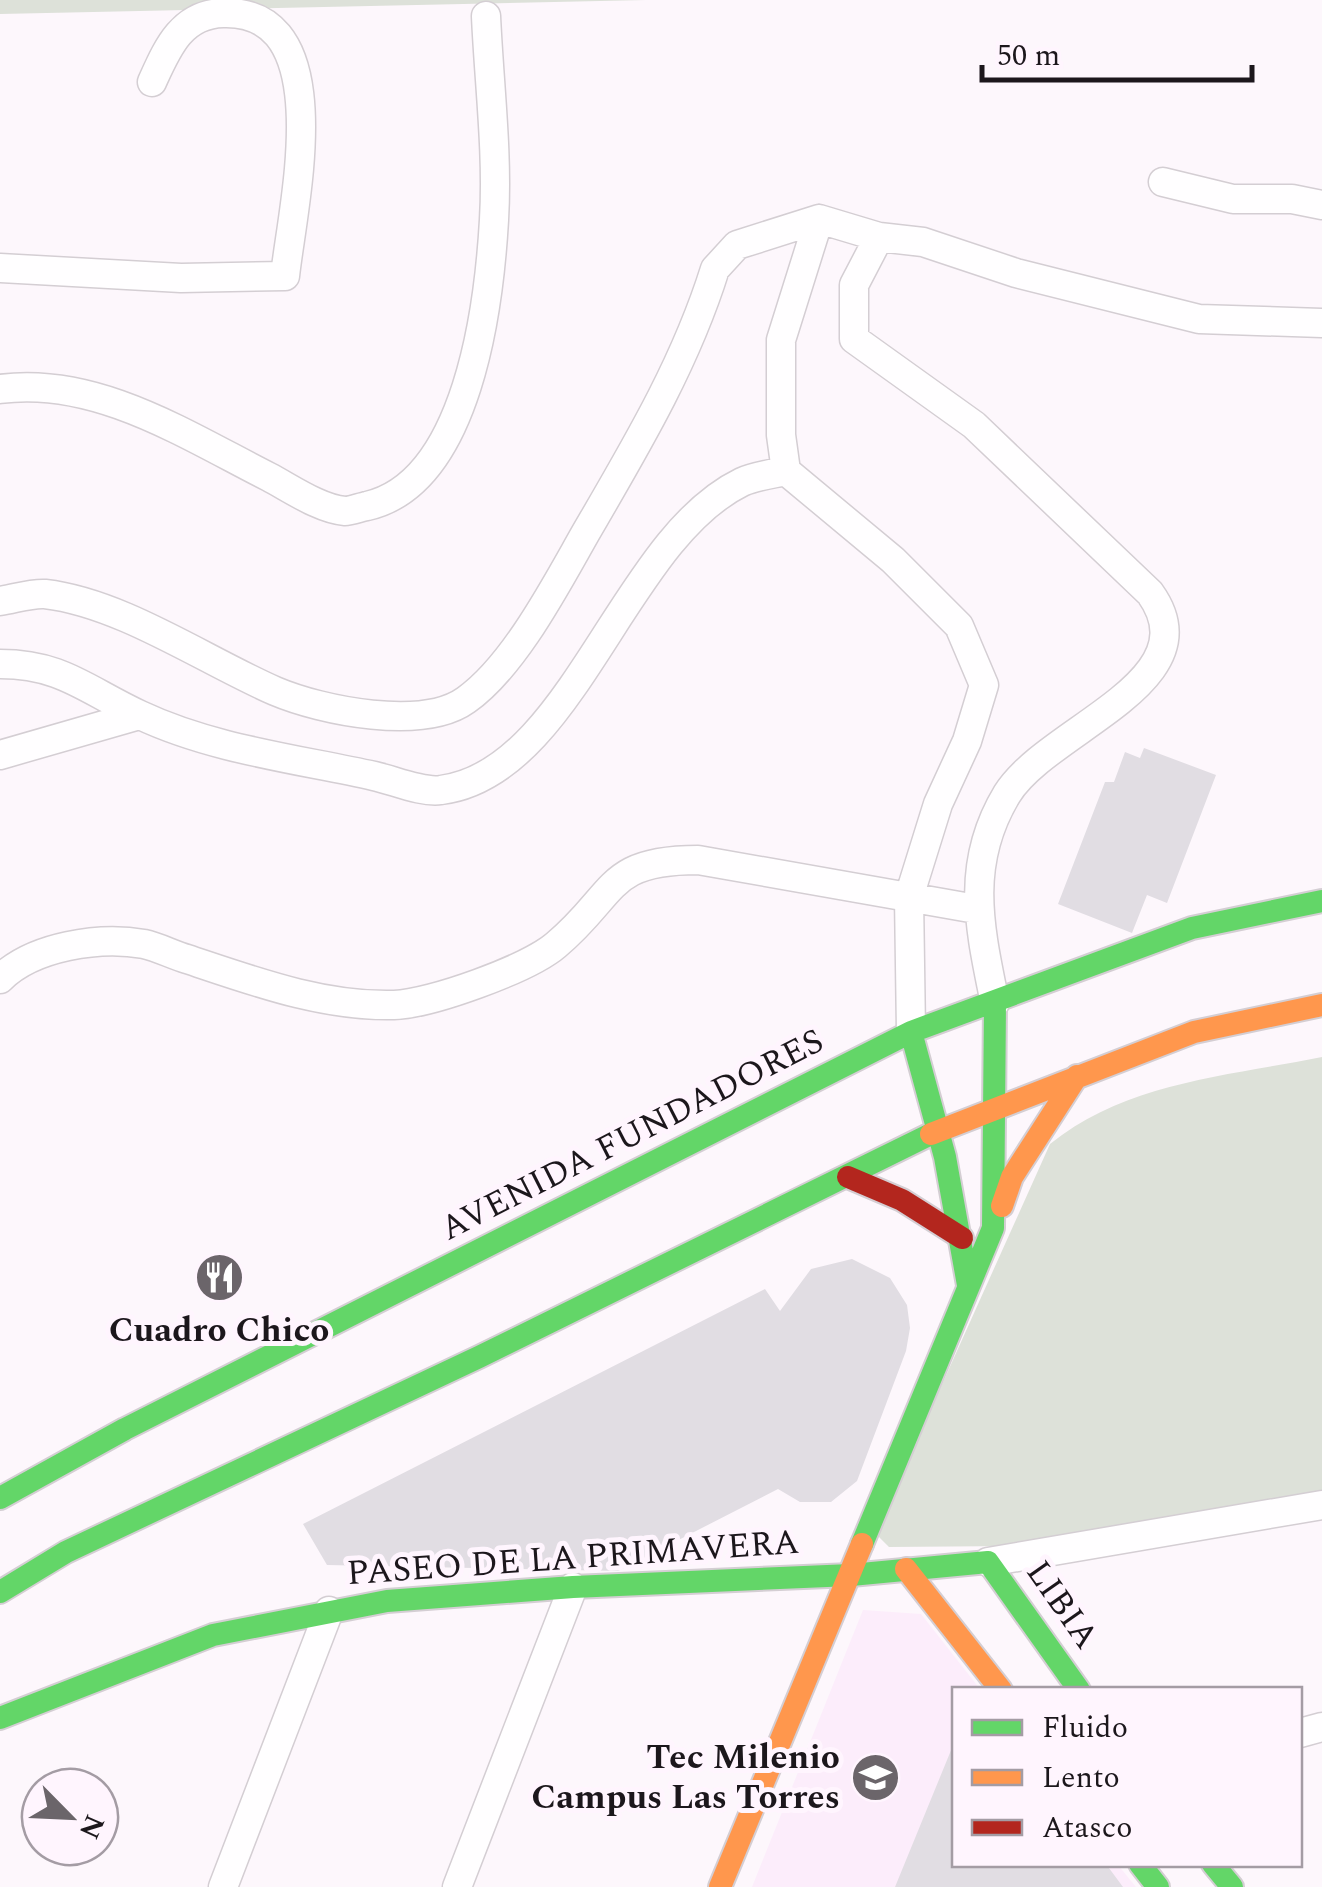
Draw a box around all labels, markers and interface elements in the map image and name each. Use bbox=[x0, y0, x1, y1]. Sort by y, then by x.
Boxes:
scale bar bbox=[982, 20, 1252, 82]
text: 50 m bbox=[997, 33, 1060, 79]
street label: AVENIDA FUNDADORES bbox=[431, 1015, 833, 1255]
restaurant icon: Cuadro Chico bbox=[193, 1252, 245, 1304]
place label: Cuadro Chico bbox=[109, 1304, 329, 1357]
street label: PASEO DE LA PRIMAVERA bbox=[345, 1516, 801, 1600]
street label: LIBIA bbox=[1012, 1550, 1112, 1660]
legend bbox=[952, 1687, 1302, 1867]
text: Fluido bbox=[1042, 1705, 1128, 1751]
place label: Tec Milenio Campus Las Torres bbox=[531, 1731, 840, 1824]
school or university icon: Tec Milenio Campus Las Torres bbox=[849, 1751, 901, 1803]
text: Lento bbox=[1042, 1755, 1120, 1801]
north arrow bbox=[20, 1767, 120, 1867]
text: Atasco bbox=[1042, 1805, 1132, 1851]
text: N bbox=[67, 1807, 116, 1846]

